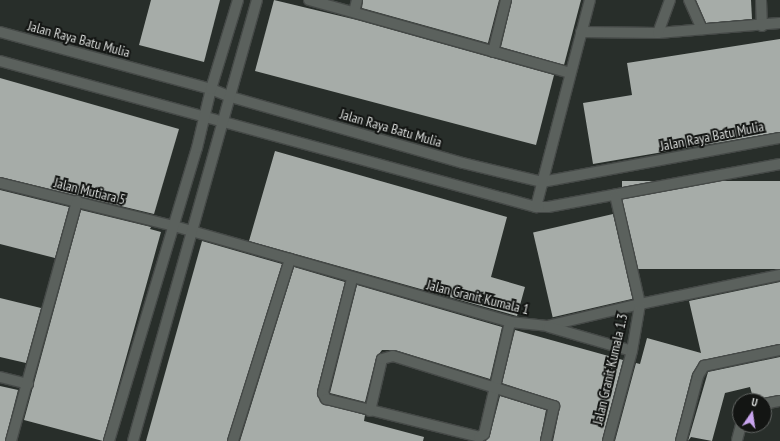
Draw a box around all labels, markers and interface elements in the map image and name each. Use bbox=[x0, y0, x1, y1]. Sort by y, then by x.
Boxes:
street label: Jalan Raya Batu Mulia bbox=[26, 17, 132, 61]
street label: Jalan Raya Batu Mulia bbox=[338, 105, 444, 151]
street label: Jalan Raya Batu Mulia bbox=[659, 118, 765, 154]
street label: Jalan Mutiara 5 bbox=[52, 174, 128, 208]
street label: Jalan Granit Kumala 1 bbox=[425, 276, 531, 318]
street label: Jalan Granit Kumala 1.3 bbox=[589, 312, 631, 426]
north arrow bbox=[732, 393, 772, 433]
text: U bbox=[750, 395, 759, 410]

